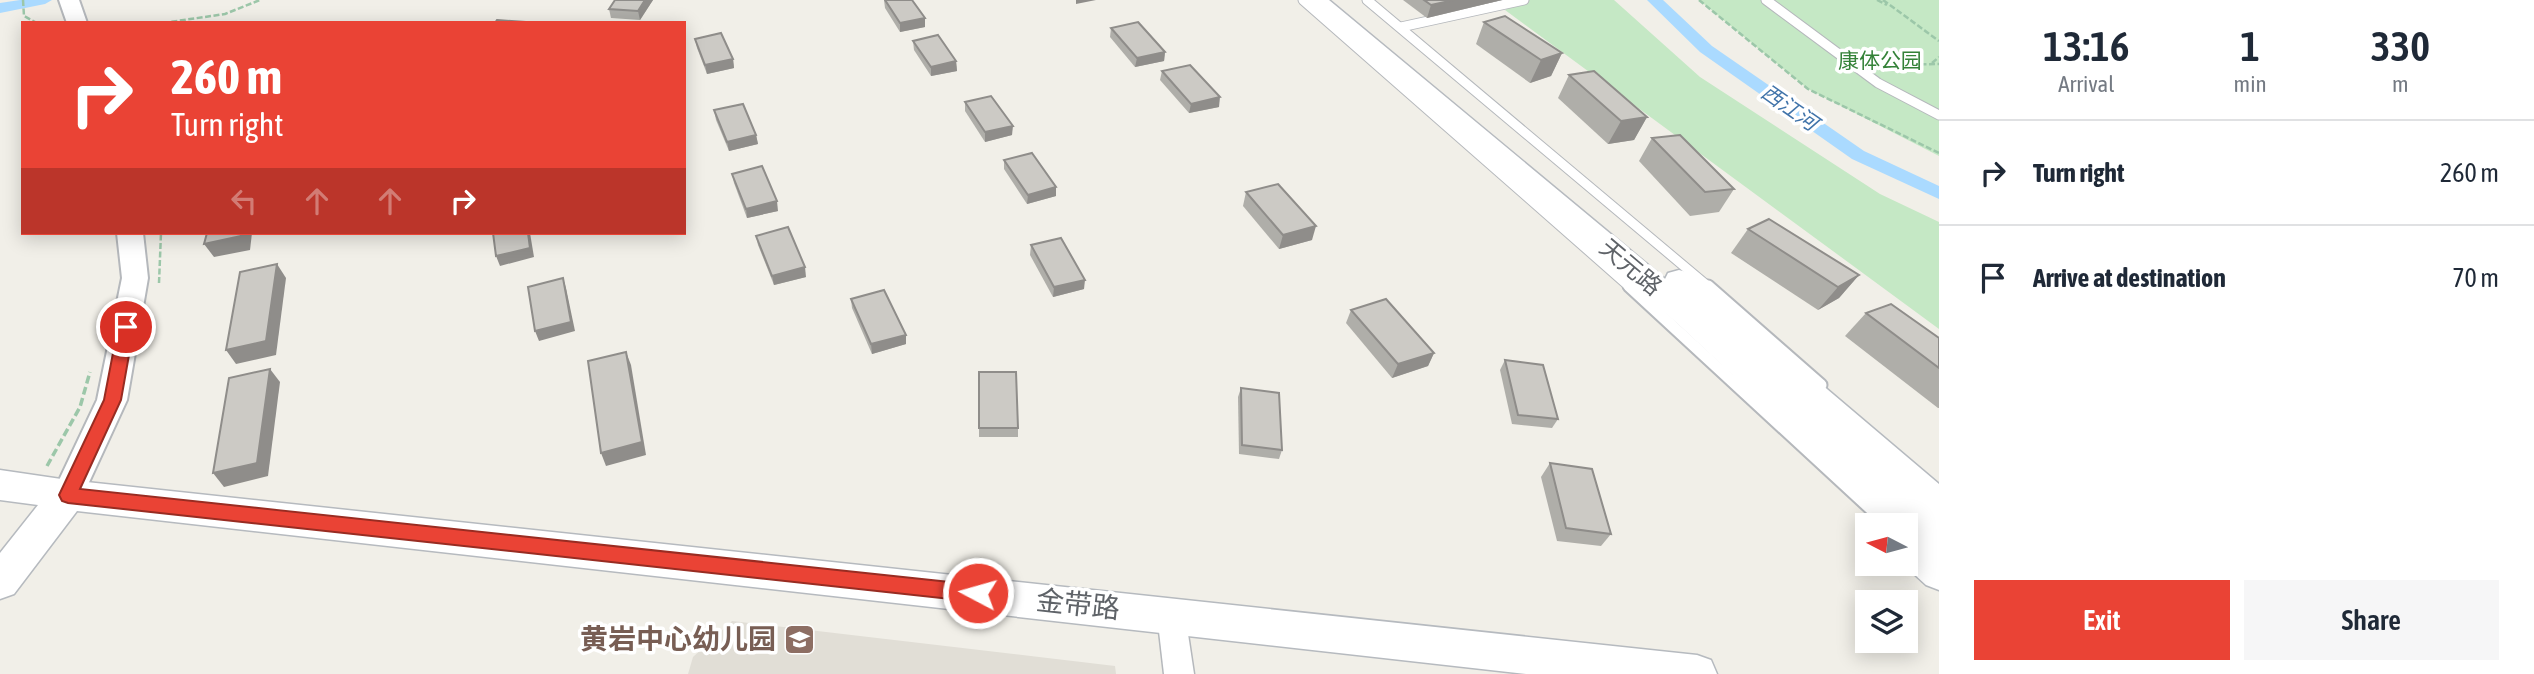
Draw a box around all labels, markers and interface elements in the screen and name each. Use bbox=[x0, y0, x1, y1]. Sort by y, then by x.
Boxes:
text: 13:16 bbox=[2043, 22, 2130, 70]
text: 1 bbox=[2240, 22, 2260, 70]
text: 330 bbox=[2371, 22, 2430, 70]
text: 260 m bbox=[171, 48, 282, 104]
park label: 康体公园 bbox=[1838, 48, 1922, 72]
icon: right bbox=[56, 49, 147, 140]
text: Arrival bbox=[2058, 71, 2114, 97]
text: min bbox=[2234, 71, 2267, 97]
text: m bbox=[2392, 71, 2409, 97]
water label: 西江河 bbox=[1757, 79, 1826, 137]
text: Turn right bbox=[171, 106, 284, 143]
icon: right bbox=[1974, 154, 2012, 192]
text: Turn right bbox=[2033, 158, 2124, 188]
text: 260 m bbox=[2440, 158, 2499, 188]
icon: left bbox=[225, 182, 263, 220]
icon: ahead bbox=[298, 182, 336, 220]
icon: ahead bbox=[371, 182, 409, 220]
icon: right bbox=[444, 182, 482, 220]
street label: 天元路 bbox=[1595, 234, 1667, 300]
icon: arrive bbox=[1974, 259, 2012, 297]
text: Arrive at destination bbox=[2033, 263, 2226, 293]
text: 70 m bbox=[2452, 263, 2499, 293]
pin bbox=[96, 297, 156, 357]
icon: arrive bbox=[107, 308, 145, 346]
north arrow bbox=[1855, 513, 1918, 576]
map controls bbox=[1855, 513, 1918, 653]
position arrow bbox=[941, 556, 1015, 630]
button: Exit bbox=[1974, 580, 2230, 660]
button: Share bbox=[2244, 580, 2499, 660]
street label: 金带路 bbox=[1035, 584, 1121, 624]
button: layers bbox=[1855, 590, 1918, 653]
school or university icon: 黄岩中心幼儿园 bbox=[782, 622, 816, 656]
place label: 黄岩中心幼儿园 bbox=[580, 623, 776, 655]

